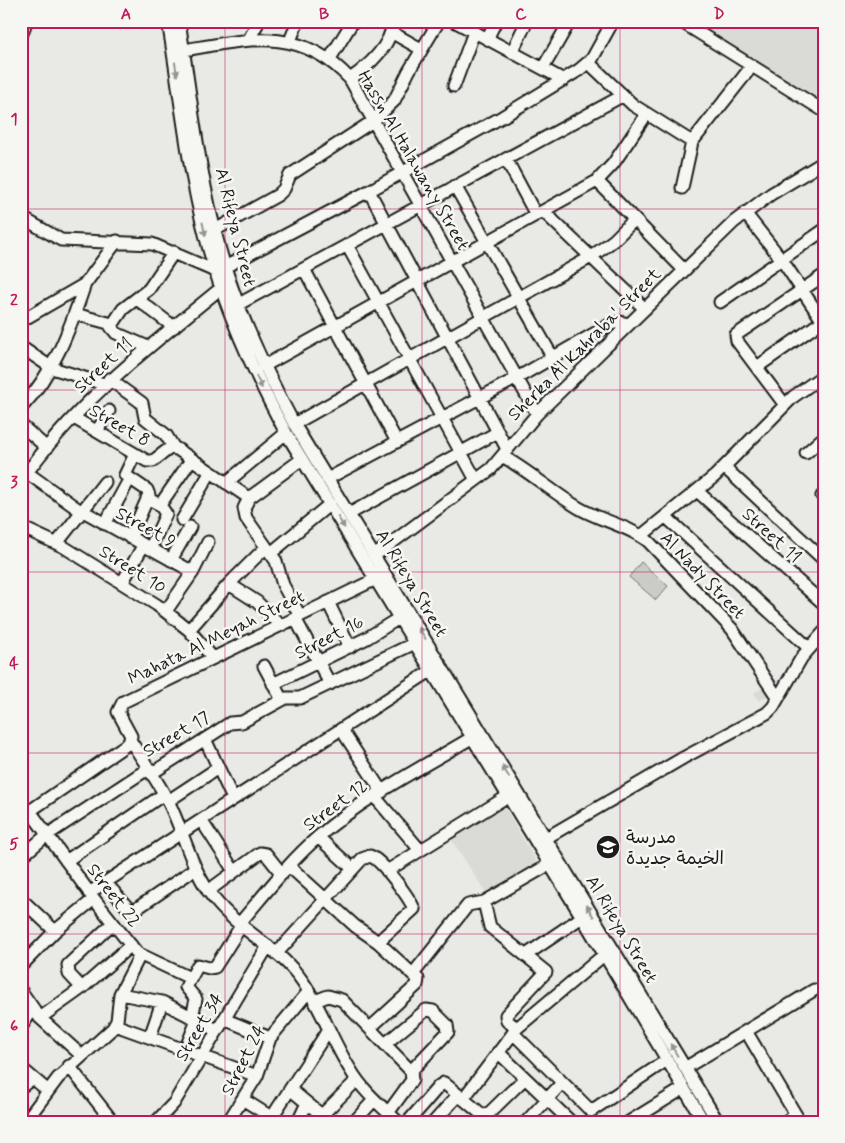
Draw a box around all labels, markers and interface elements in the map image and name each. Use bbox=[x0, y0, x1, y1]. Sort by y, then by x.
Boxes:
text: A bbox=[121, 4, 131, 25]
text: B bbox=[319, 4, 329, 25]
text: C bbox=[515, 4, 527, 25]
text: D bbox=[713, 4, 725, 25]
one-way arrow bbox=[172, 62, 180, 78]
street label: Hassn Al Halawany Street bbox=[352, 66, 475, 255]
text: 1 bbox=[10, 109, 18, 130]
street label: Al Rifeya Street bbox=[209, 165, 261, 289]
one-way arrow bbox=[200, 222, 208, 237]
street label: Sherka Al Kahraba' Street bbox=[503, 263, 667, 427]
text: 2 bbox=[10, 290, 18, 311]
street label: Street 11 bbox=[69, 332, 138, 399]
one-way arrow bbox=[255, 375, 263, 389]
street label: Street 8 bbox=[85, 399, 154, 453]
text: 3 bbox=[10, 472, 18, 493]
street label: Street 9 bbox=[111, 502, 180, 554]
street label: Street 11 bbox=[736, 503, 806, 569]
one-way arrow bbox=[336, 516, 345, 529]
street label: Al Rifeya Street bbox=[370, 525, 453, 642]
street label: Al Nady Street bbox=[654, 527, 750, 625]
street label: Street 10 bbox=[94, 540, 171, 600]
street label: Mahata Al Meyah Street bbox=[124, 585, 309, 691]
street label: Street 16 bbox=[291, 610, 368, 665]
one-way arrow bbox=[417, 627, 426, 640]
text: 4 bbox=[9, 653, 19, 674]
street label: Street 17 bbox=[139, 706, 214, 764]
one-way arrow bbox=[501, 765, 511, 778]
street label: Street 12 bbox=[299, 774, 373, 837]
place label: مدرسة الخيمة جديدة bbox=[626, 826, 724, 871]
text: 5 bbox=[9, 834, 19, 855]
school or university icon: مدرسة الخيمة جديدة bbox=[595, 834, 621, 860]
street label: Street 22 bbox=[81, 859, 146, 932]
street label: Al Rifeya Street bbox=[580, 871, 663, 988]
one-way arrow bbox=[586, 904, 595, 917]
street label: Street 34 bbox=[170, 989, 230, 1066]
text: 6 bbox=[10, 1016, 18, 1037]
street label: Street 24 bbox=[216, 1021, 272, 1100]
one-way arrow bbox=[670, 1043, 679, 1056]

